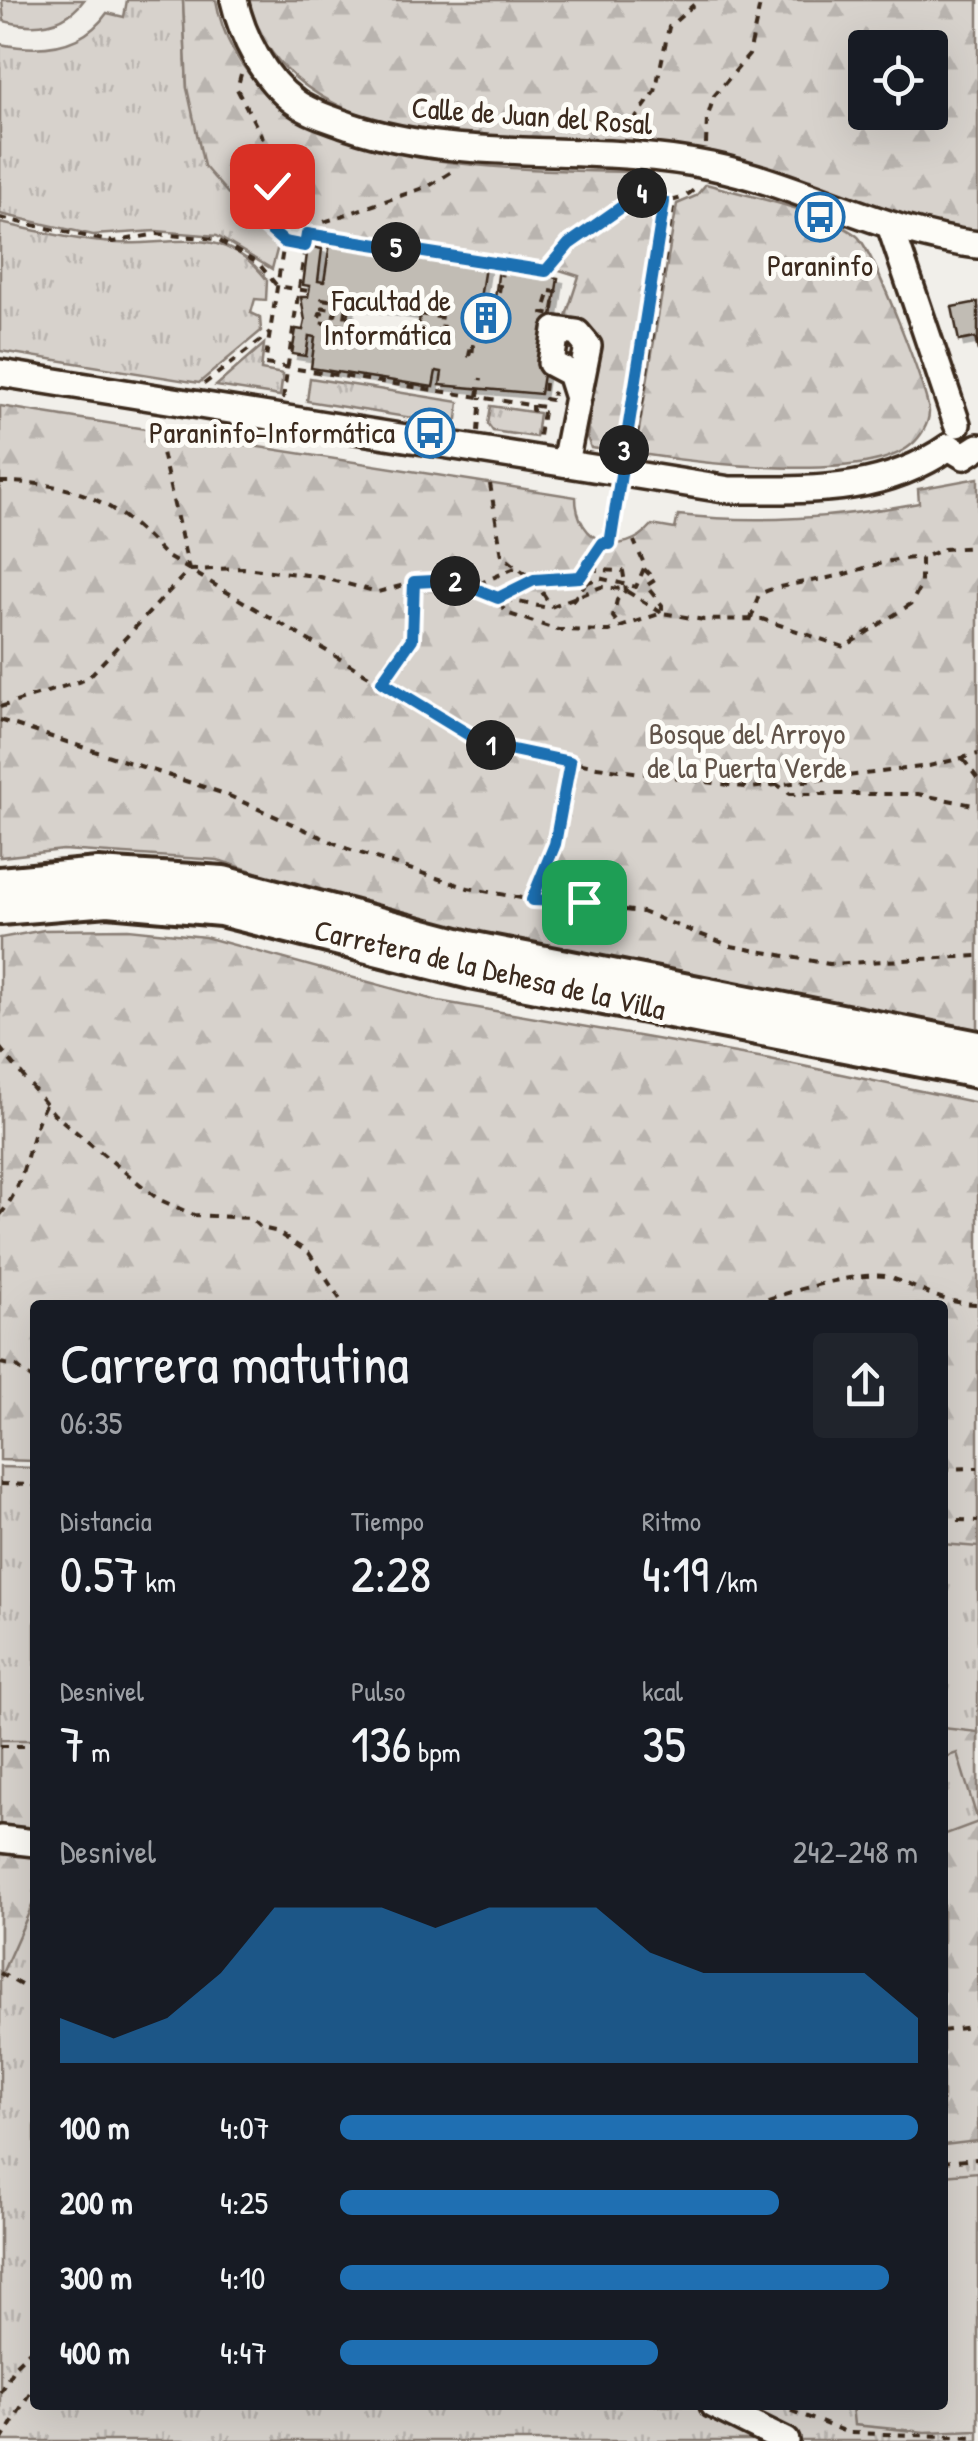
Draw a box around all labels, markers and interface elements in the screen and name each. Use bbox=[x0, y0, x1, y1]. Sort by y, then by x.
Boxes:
map controls bbox=[848, 30, 948, 130]
button: locate bbox=[848, 30, 948, 130]
street label: Calle de Juan del Rosal bbox=[410, 87, 654, 143]
pin bbox=[230, 144, 315, 229]
icon: check bbox=[245, 159, 300, 214]
pin: 4 bbox=[617, 168, 667, 218]
text: 4 bbox=[637, 174, 647, 212]
bus stop icon: Paraninfo bbox=[794, 191, 846, 243]
pin: 5 bbox=[371, 222, 421, 272]
text: 5 bbox=[390, 228, 402, 266]
place label: Paraninfo bbox=[767, 245, 873, 285]
place label: Facultad de Informática bbox=[323, 280, 451, 354]
building icon: Facultad de Informática bbox=[460, 292, 512, 344]
bus stop icon: Paraninfo-Informática bbox=[404, 407, 456, 459]
place label: Paraninfo-Informática bbox=[149, 412, 395, 452]
pin: 3 bbox=[599, 425, 649, 475]
text: 3 bbox=[618, 431, 630, 469]
pin: 2 bbox=[430, 556, 480, 606]
text: 2 bbox=[448, 562, 462, 600]
park label: Bosque del Arroyo de la Puerta Verde bbox=[647, 713, 847, 787]
pin: 1 bbox=[466, 720, 516, 770]
text: 1 bbox=[486, 726, 496, 764]
pin bbox=[542, 860, 627, 945]
icon: arrive bbox=[557, 875, 612, 930]
street label: Carretera de la Dehesa de la Villa bbox=[311, 909, 670, 1029]
text: Carrera matutina bbox=[60, 1326, 409, 1400]
button: share bbox=[813, 1333, 918, 1438]
text: 06:35 bbox=[60, 1401, 122, 1444]
text: Distancia bbox=[60, 1502, 152, 1540]
text: Tiempo bbox=[351, 1502, 424, 1540]
text: Ritmo bbox=[642, 1502, 701, 1540]
text: 0.57 bbox=[60, 1540, 139, 1608]
text: 2:28 bbox=[351, 1540, 431, 1608]
text: 4:19 bbox=[642, 1540, 709, 1608]
text: km bbox=[139, 1563, 176, 1601]
text: /km bbox=[709, 1563, 758, 1601]
text: Desnivel bbox=[60, 1672, 144, 1710]
text: Pulso bbox=[351, 1672, 405, 1710]
text: kcal bbox=[642, 1672, 683, 1710]
text: 7 bbox=[60, 1710, 85, 1778]
text: 136 bbox=[351, 1710, 412, 1778]
text: 35 bbox=[642, 1710, 686, 1778]
text: m bbox=[85, 1733, 110, 1771]
text: bpm bbox=[412, 1733, 461, 1771]
text: Desnivel bbox=[60, 1830, 156, 1873]
text: 242–248 m bbox=[793, 1830, 918, 1873]
text: 100 m bbox=[60, 2106, 129, 2149]
text: 4:07 bbox=[220, 2106, 270, 2149]
text: 200 m bbox=[60, 2181, 133, 2224]
text: 4:25 bbox=[220, 2181, 268, 2224]
text: 300 m bbox=[60, 2256, 132, 2299]
text: 4:10 bbox=[220, 2256, 265, 2299]
text: 400 m bbox=[60, 2331, 130, 2374]
text: 4:47 bbox=[220, 2331, 267, 2374]

